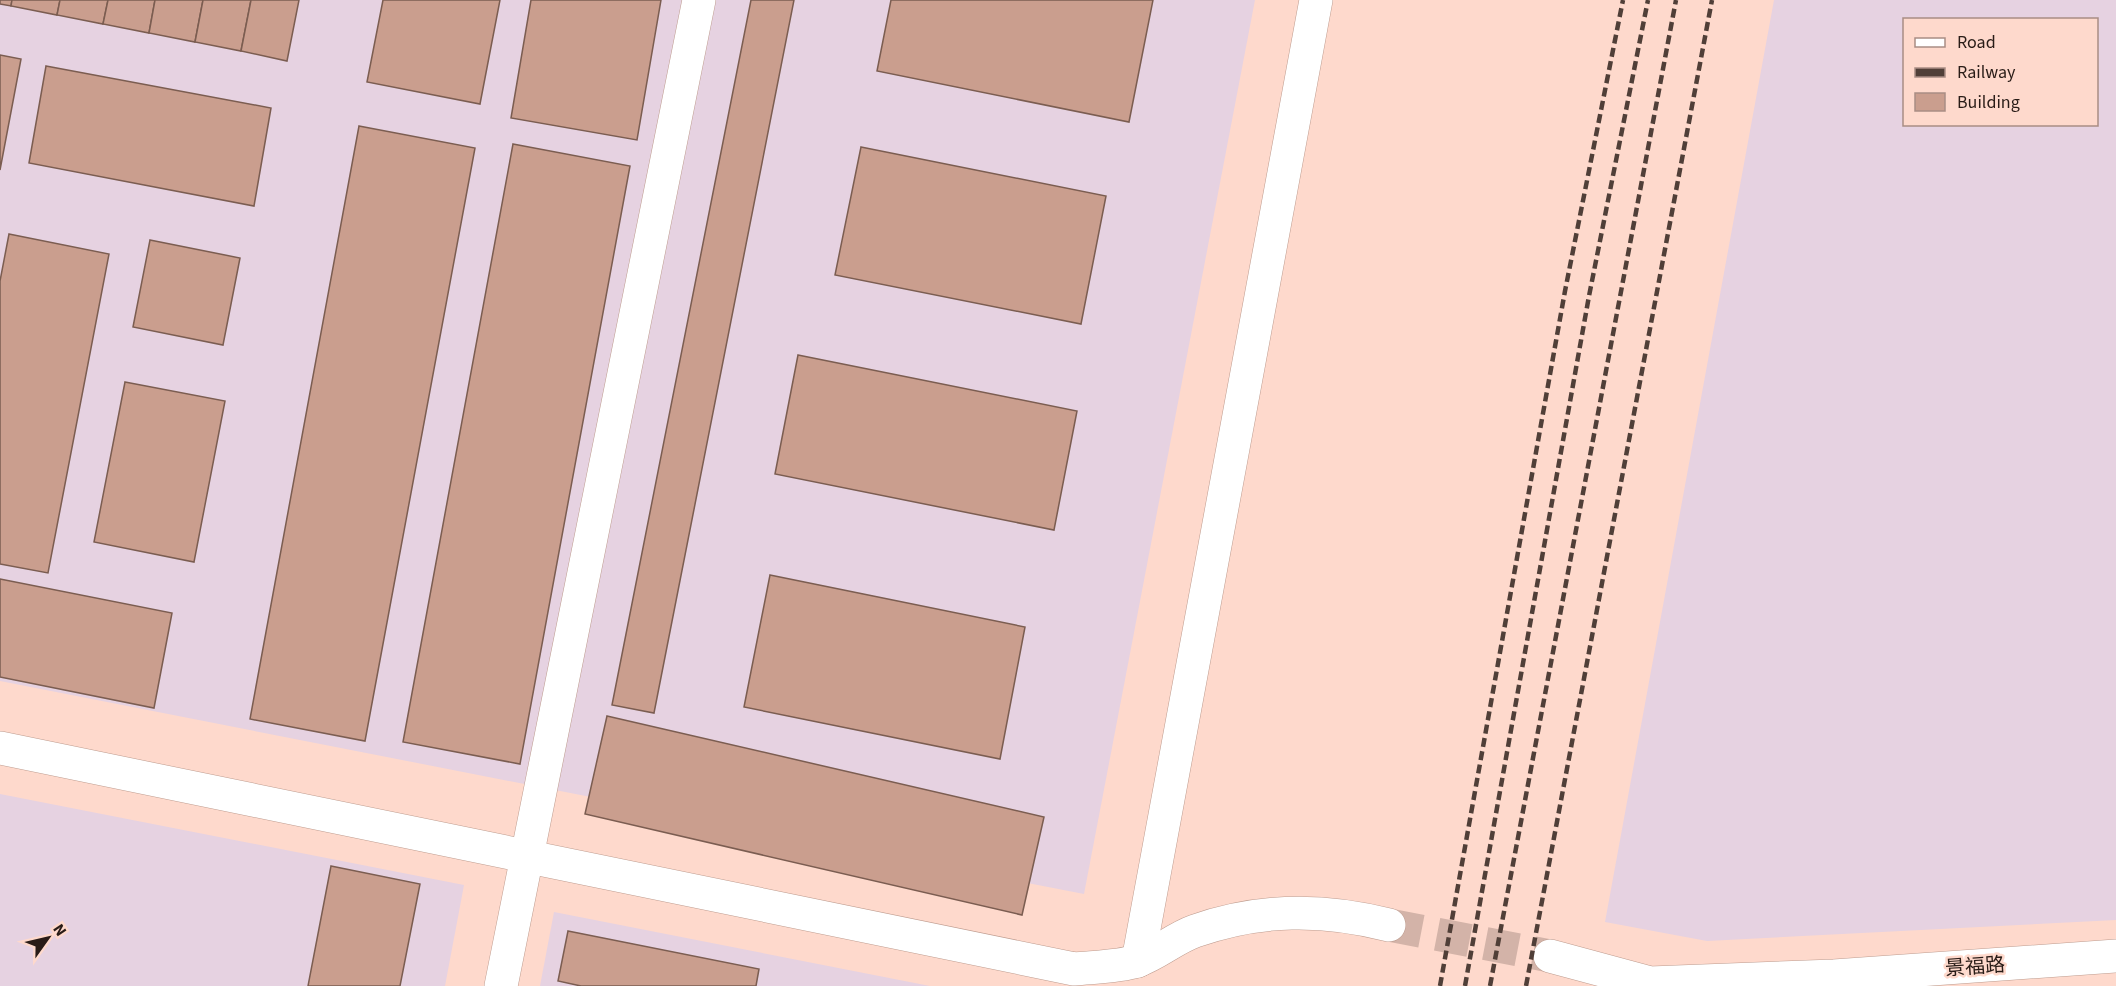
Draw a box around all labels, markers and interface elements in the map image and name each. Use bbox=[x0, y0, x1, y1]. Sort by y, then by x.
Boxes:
legend bbox=[1903, 18, 2098, 126]
text: Road bbox=[1957, 30, 1996, 55]
text: Railway bbox=[1957, 60, 2016, 85]
text: Building bbox=[1957, 90, 2020, 115]
north arrow bbox=[18, 908, 78, 968]
text: N bbox=[48, 920, 72, 941]
street label: 景福路 bbox=[1944, 951, 2006, 983]

